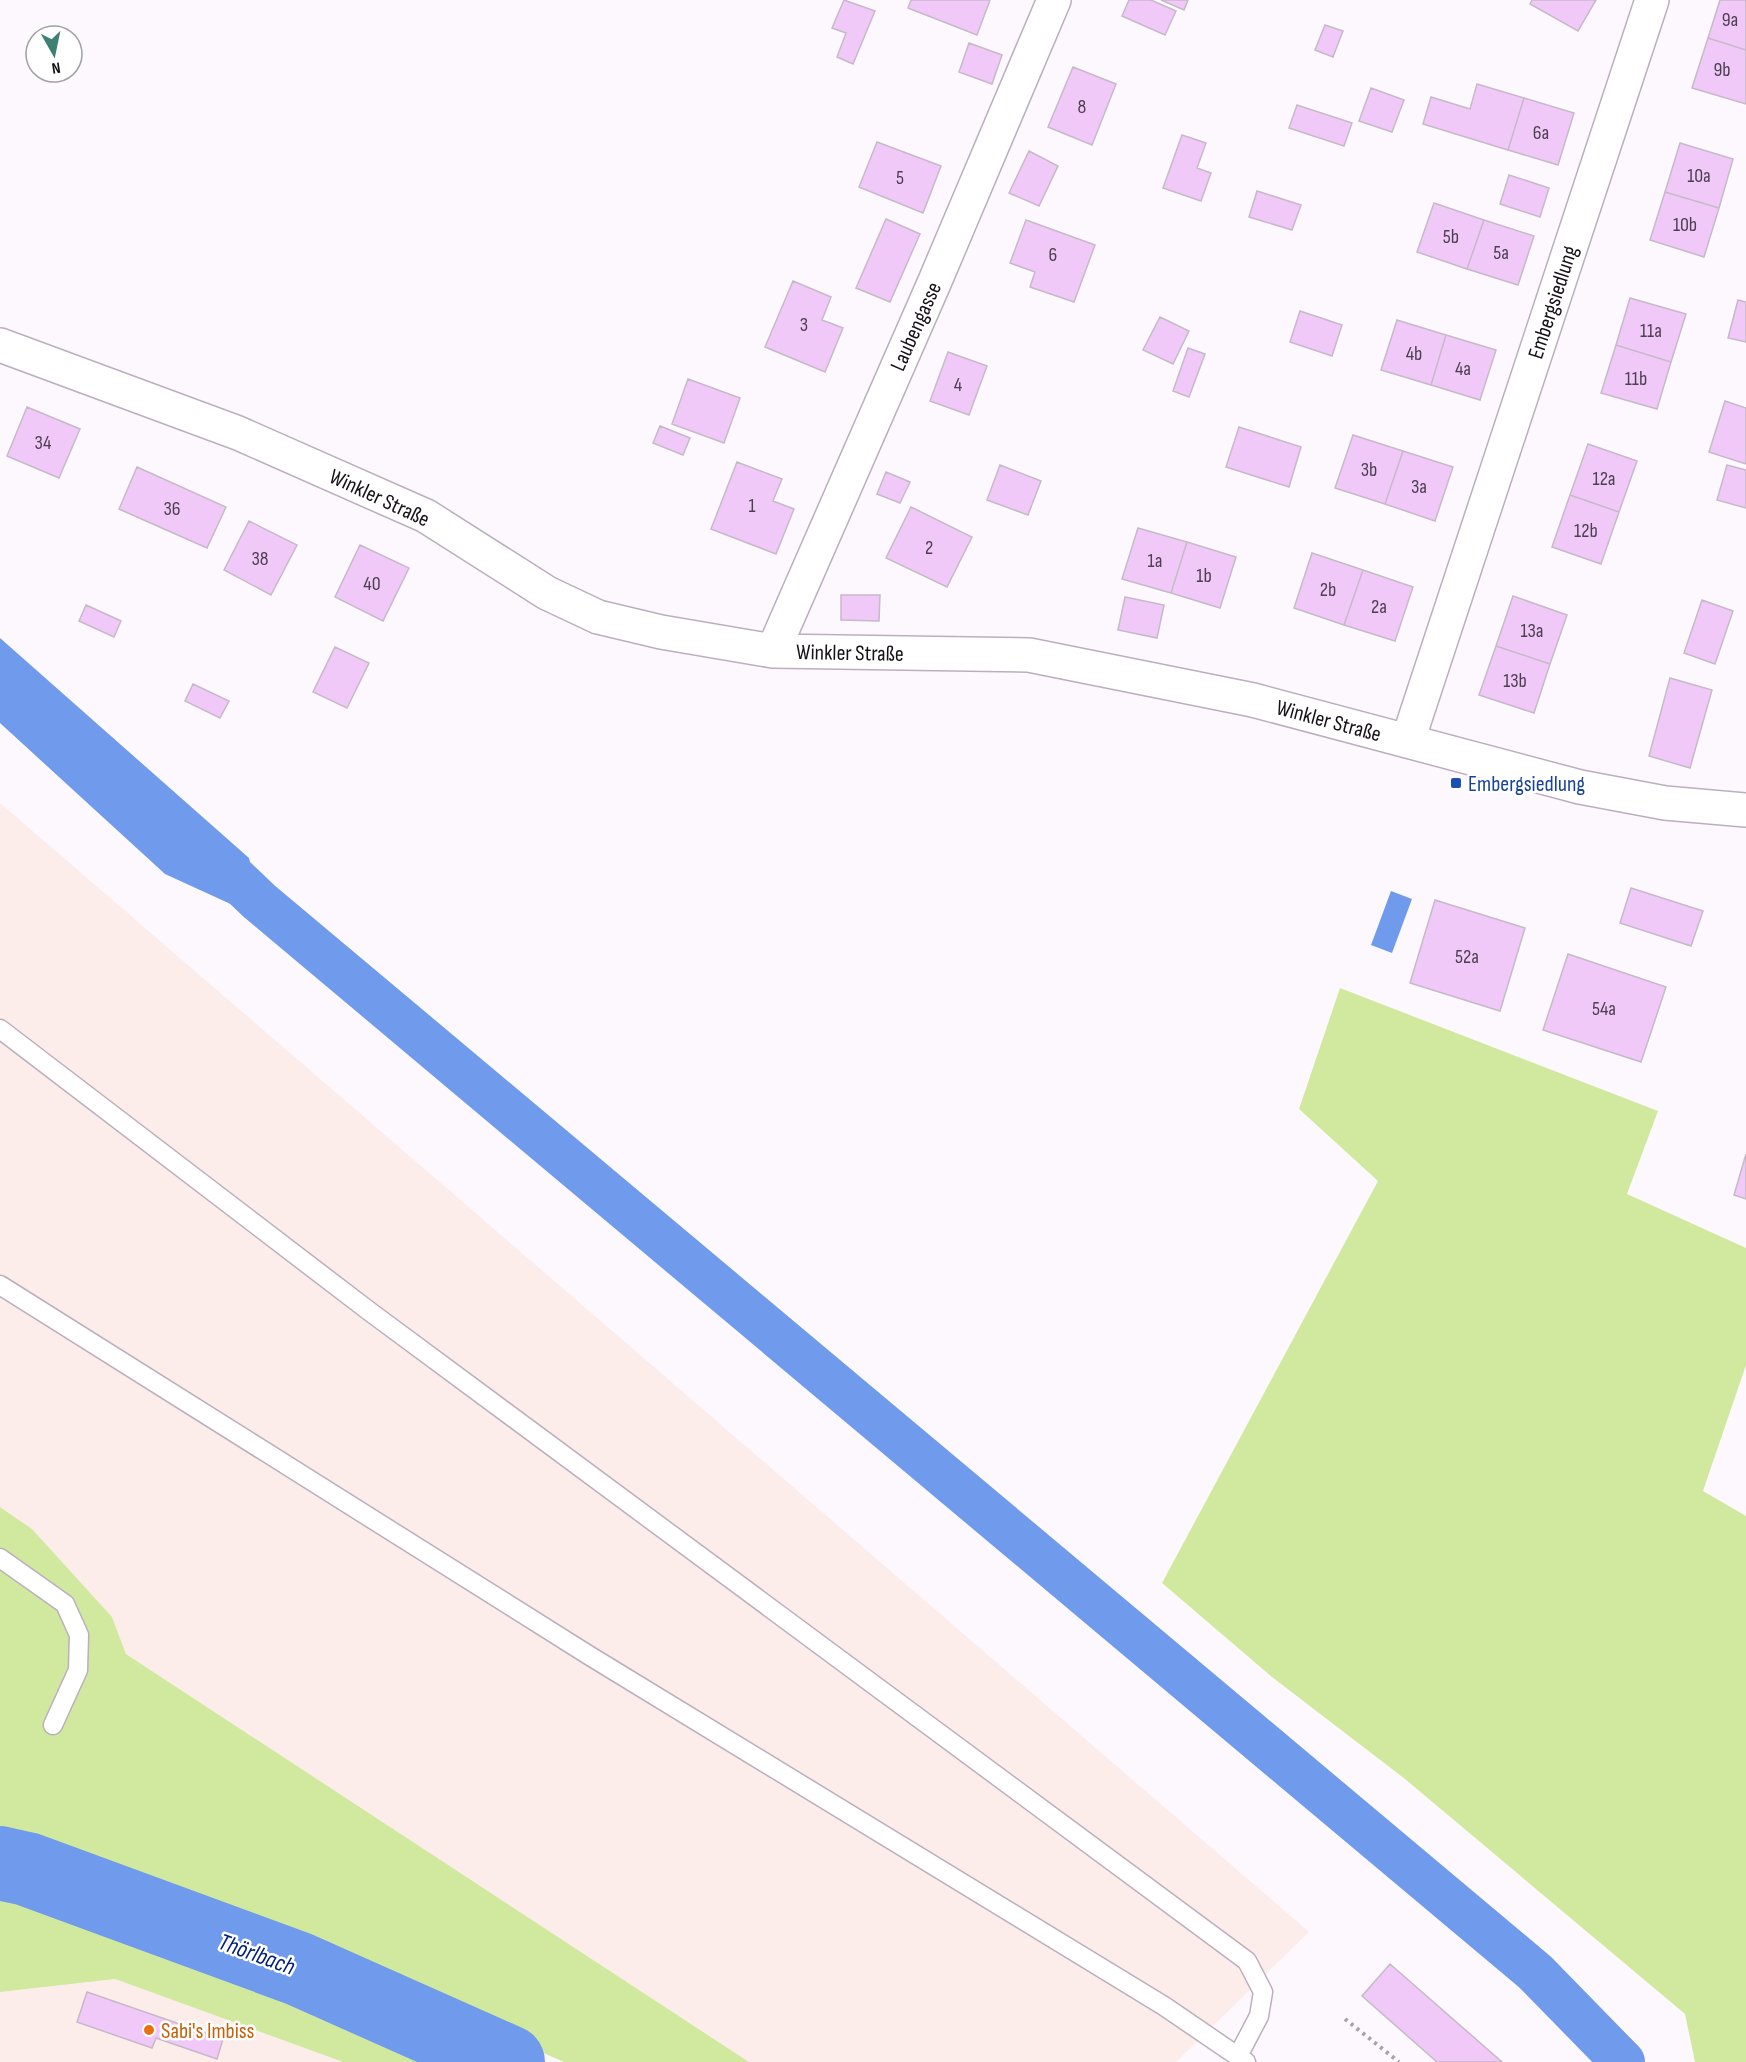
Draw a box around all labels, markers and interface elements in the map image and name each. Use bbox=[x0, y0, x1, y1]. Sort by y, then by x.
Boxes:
house number: 9a bbox=[1722, 8, 1738, 32]
north arrow bbox=[24, 24, 84, 84]
text: N bbox=[50, 57, 62, 77]
house number: 9b bbox=[1713, 58, 1731, 82]
house number: 8 bbox=[1078, 95, 1086, 119]
house number: 6a bbox=[1533, 121, 1549, 145]
house number: 10a bbox=[1687, 164, 1711, 188]
house number: 5 bbox=[896, 166, 904, 190]
house number: 10b bbox=[1673, 213, 1697, 237]
house number: 5b bbox=[1443, 225, 1459, 249]
house number: 5a bbox=[1493, 241, 1509, 265]
street label: Embergsiedlung bbox=[1522, 242, 1584, 362]
house number: 6 bbox=[1049, 243, 1057, 267]
street label: Laubengasse bbox=[885, 278, 948, 375]
house number: 3 bbox=[800, 313, 808, 337]
house number: 11a bbox=[1640, 319, 1662, 343]
house number: 4b bbox=[1406, 342, 1422, 366]
house number: 4a bbox=[1455, 357, 1471, 381]
house number: 11b bbox=[1625, 367, 1647, 391]
house number: 4 bbox=[954, 373, 962, 397]
house number: 34 bbox=[35, 431, 51, 455]
house number: 3b bbox=[1361, 458, 1377, 482]
street label: Winkler Straße bbox=[325, 463, 434, 533]
house number: 12a bbox=[1592, 467, 1616, 491]
house number: 3a bbox=[1411, 475, 1427, 499]
house number: 1 bbox=[749, 494, 756, 518]
house number: 36 bbox=[163, 497, 181, 521]
house number: 12b bbox=[1574, 519, 1598, 543]
house number: 2 bbox=[925, 536, 933, 560]
house number: 38 bbox=[251, 547, 269, 571]
house number: 1a bbox=[1148, 549, 1162, 573]
house number: 1b bbox=[1196, 564, 1212, 588]
house number: 40 bbox=[363, 572, 381, 596]
house number: 2b bbox=[1320, 578, 1336, 602]
house number: 2a bbox=[1371, 595, 1387, 619]
house number: 13a bbox=[1520, 619, 1544, 643]
street label: Winkler Straße bbox=[796, 639, 904, 668]
house number: 13b bbox=[1503, 669, 1527, 693]
street label: Winkler Straße bbox=[1273, 694, 1384, 748]
place label: Embergsiedlung bbox=[1468, 771, 1585, 798]
marker: Embergsiedlung bbox=[1449, 776, 1463, 790]
house number: 52a bbox=[1455, 945, 1479, 969]
house number: 54a bbox=[1592, 997, 1616, 1021]
water label: Thörlbach bbox=[215, 1927, 299, 1982]
place label: Sabi's Imbiss bbox=[161, 2018, 254, 2045]
marker: Sabi's Imbiss bbox=[142, 2023, 156, 2037]

